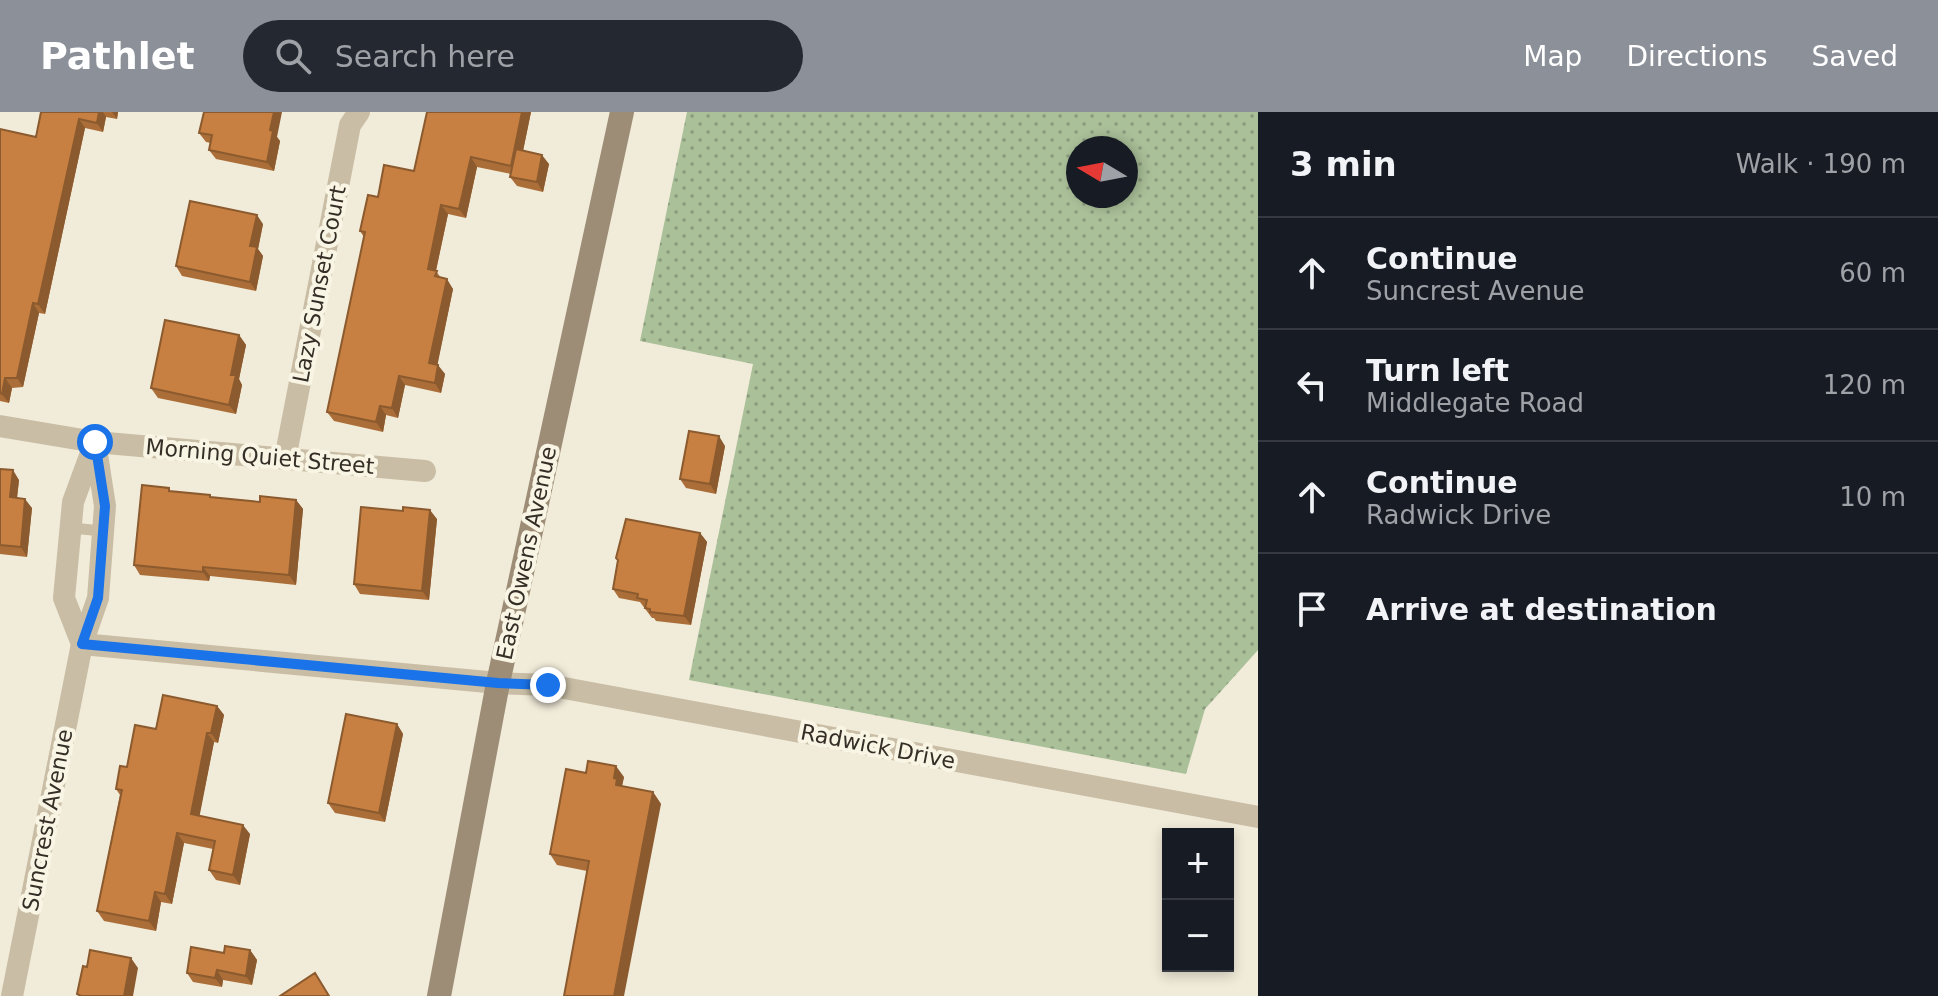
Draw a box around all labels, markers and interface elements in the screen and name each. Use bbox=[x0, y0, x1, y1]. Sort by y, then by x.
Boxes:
search box bbox=[243, 20, 803, 92]
text: Pathlet bbox=[40, 34, 195, 78]
icon: search bbox=[271, 34, 315, 78]
text: Search here bbox=[335, 39, 515, 74]
text: Map bbox=[1523, 40, 1582, 73]
text: Directions bbox=[1626, 40, 1767, 73]
text: Saved bbox=[1811, 40, 1898, 73]
north arrow bbox=[1066, 136, 1138, 208]
text: 3 min bbox=[1290, 144, 1397, 184]
text: Walk · 190 m bbox=[1736, 149, 1906, 179]
street label: Lazy Sunset Court bbox=[288, 183, 351, 385]
text: Continue bbox=[1366, 241, 1518, 276]
icon: ahead bbox=[1290, 251, 1334, 295]
text: 60 m bbox=[1839, 258, 1906, 288]
text: Suncrest Avenue bbox=[1366, 276, 1584, 306]
text: Turn left bbox=[1366, 353, 1509, 388]
icon: left bbox=[1290, 363, 1334, 407]
text: 120 m bbox=[1823, 370, 1906, 400]
text: Middlegate Road bbox=[1366, 388, 1584, 418]
route start bbox=[77, 424, 113, 460]
street label: Morning Quiet Street bbox=[145, 434, 376, 479]
street label: East Owens Avenue bbox=[492, 444, 561, 662]
text: Continue bbox=[1366, 465, 1518, 500]
icon: ahead bbox=[1290, 475, 1334, 519]
text: 10 m bbox=[1839, 482, 1906, 512]
text: Radwick Drive bbox=[1366, 500, 1551, 530]
icon: arrive bbox=[1290, 587, 1334, 631]
text: Arrive at destination bbox=[1366, 592, 1717, 627]
route end bbox=[530, 667, 566, 703]
street label: Radwick Drive bbox=[799, 719, 957, 774]
street label: Suncrest Avenue bbox=[18, 727, 77, 913]
map controls bbox=[1162, 828, 1234, 972]
button: + bbox=[1162, 828, 1234, 900]
button: − bbox=[1162, 900, 1234, 972]

